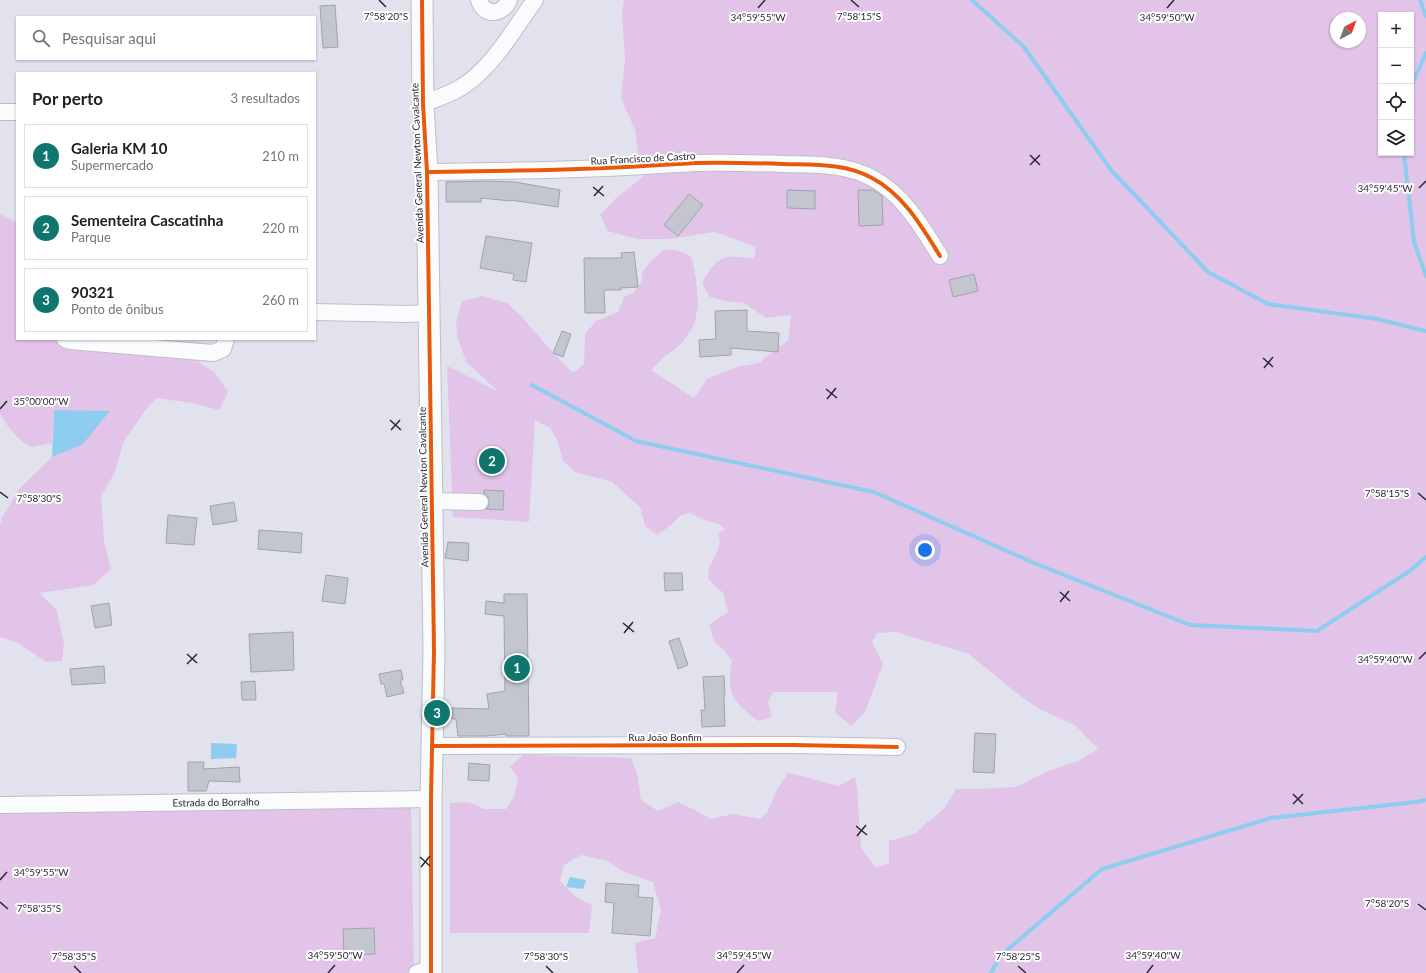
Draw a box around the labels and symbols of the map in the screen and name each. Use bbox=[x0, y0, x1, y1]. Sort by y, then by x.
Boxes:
text: 7°58'20"S bbox=[364, 10, 408, 22]
text: 7°58'15"S bbox=[837, 10, 881, 22]
text: 34°59'55"W bbox=[730, 11, 786, 23]
text: 34°59'50"W bbox=[1139, 11, 1195, 23]
north arrow bbox=[1330, 12, 1366, 48]
street label: Avenida General Newton Cavalcante bbox=[408, 83, 426, 243]
street label: Rua Francisco de Castro bbox=[590, 149, 696, 167]
text: 34°59'45"W bbox=[1357, 182, 1413, 194]
text: 35°00'00"W bbox=[13, 395, 69, 407]
street label: Avenida General Newton Cavalcante bbox=[416, 407, 430, 567]
pin: 2 bbox=[479, 446, 505, 476]
text: 7°58'15"S bbox=[1365, 487, 1409, 499]
text: 7°58'30"S bbox=[17, 492, 61, 504]
your location bbox=[915, 540, 935, 560]
pin: 1 bbox=[504, 653, 530, 683]
text: 34°59'40"W bbox=[1357, 653, 1413, 665]
pin: 3 bbox=[424, 698, 450, 728]
street label: Rua João Bonfim bbox=[628, 731, 702, 743]
street label: Estrada do Borralho bbox=[172, 795, 260, 809]
text: 34°59'55"W bbox=[13, 866, 69, 878]
text: 7°58'20"S bbox=[1365, 897, 1409, 909]
text: 7°58'35"S bbox=[17, 902, 61, 914]
text: 34°59'50"W bbox=[307, 949, 363, 961]
text: 34°59'45"W bbox=[716, 949, 772, 961]
text: 34°59'40"W bbox=[1125, 949, 1181, 961]
text: 7°58'35"S bbox=[52, 950, 96, 962]
text: 7°58'30"S bbox=[524, 950, 568, 962]
text: 7°58'25"S bbox=[996, 950, 1040, 962]

